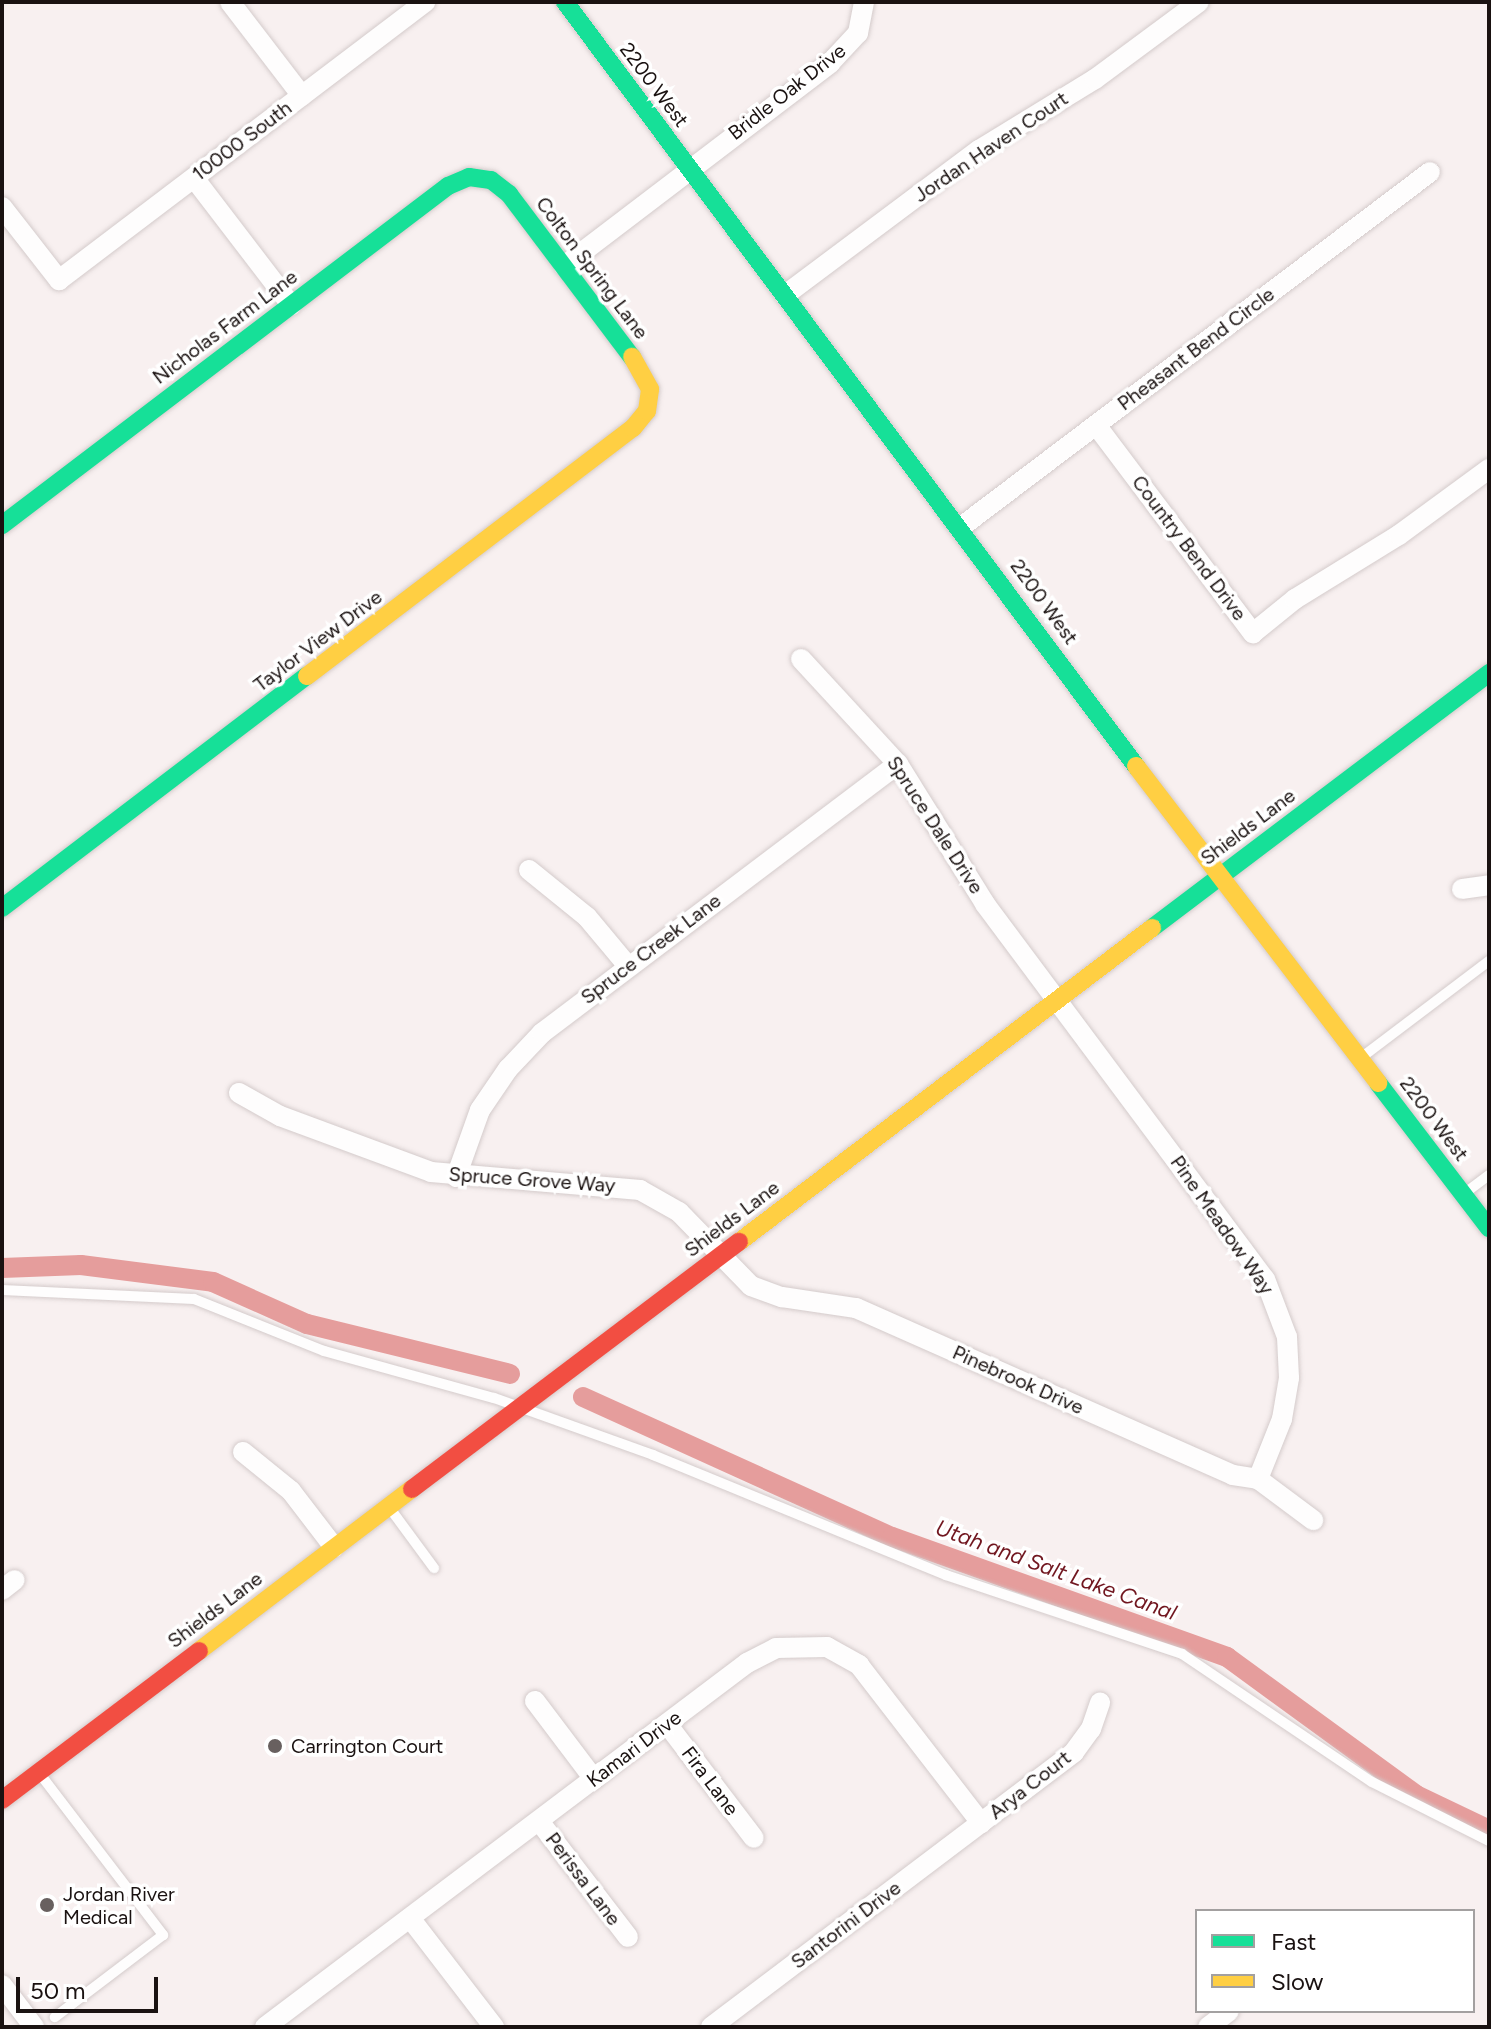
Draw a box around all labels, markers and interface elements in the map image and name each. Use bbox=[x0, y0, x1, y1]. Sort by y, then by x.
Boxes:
street label: 2200 West bbox=[615, 38, 693, 132]
street label: Bridle Oak Drive bbox=[724, 39, 850, 145]
street label: Jordan Haven Court bbox=[909, 87, 1073, 207]
street label: 10000 South bbox=[188, 96, 296, 186]
street label: Colton Spring Lane bbox=[531, 192, 653, 344]
street label: Nicholas Farm Lane bbox=[148, 265, 302, 389]
street label: Pheasant Bend Circle bbox=[1113, 282, 1279, 416]
street label: Country Bend Drive bbox=[1127, 471, 1251, 625]
street label: 2200 West bbox=[1005, 555, 1083, 649]
street label: Taylor View Drive bbox=[249, 585, 387, 697]
street label: Spruce Dale Drive bbox=[882, 752, 988, 898]
street label: Shields Lane bbox=[1196, 784, 1300, 870]
street label: Spruce Creek Lane bbox=[576, 889, 726, 1009]
street label: 2200 West bbox=[1395, 1072, 1473, 1166]
street label: Pine Meadow Way bbox=[1165, 1151, 1279, 1299]
street label: Spruce Grove Way bbox=[448, 1162, 616, 1198]
street label: Shields Lane bbox=[680, 1176, 784, 1262]
street label: Pinebrook Drive bbox=[949, 1340, 1087, 1420]
water label: Utah and Salt Lake Canal bbox=[932, 1514, 1180, 1626]
street label: Shields Lane bbox=[163, 1567, 267, 1653]
street label: Kamari Drive bbox=[582, 1706, 686, 1792]
place label: Carrington Court bbox=[291, 1734, 443, 1758]
marker: Carrington Court bbox=[266, 1737, 284, 1755]
street label: Fira Lane bbox=[676, 1742, 744, 1820]
street label: Arya Court bbox=[984, 1746, 1076, 1824]
street label: Perissa Lane bbox=[540, 1828, 626, 1930]
street label: Santorini Drive bbox=[786, 1876, 906, 1974]
place label: Jordan River Medical bbox=[63, 1882, 175, 1929]
marker: Jordan River Medical bbox=[38, 1896, 56, 1914]
legend bbox=[1195, 1909, 1475, 2013]
text: Fast bbox=[1271, 1927, 1316, 1956]
scale bar bbox=[20, 1961, 162, 2011]
text: Slow bbox=[1271, 1967, 1323, 1996]
text: 50 m bbox=[30, 1976, 86, 2005]

